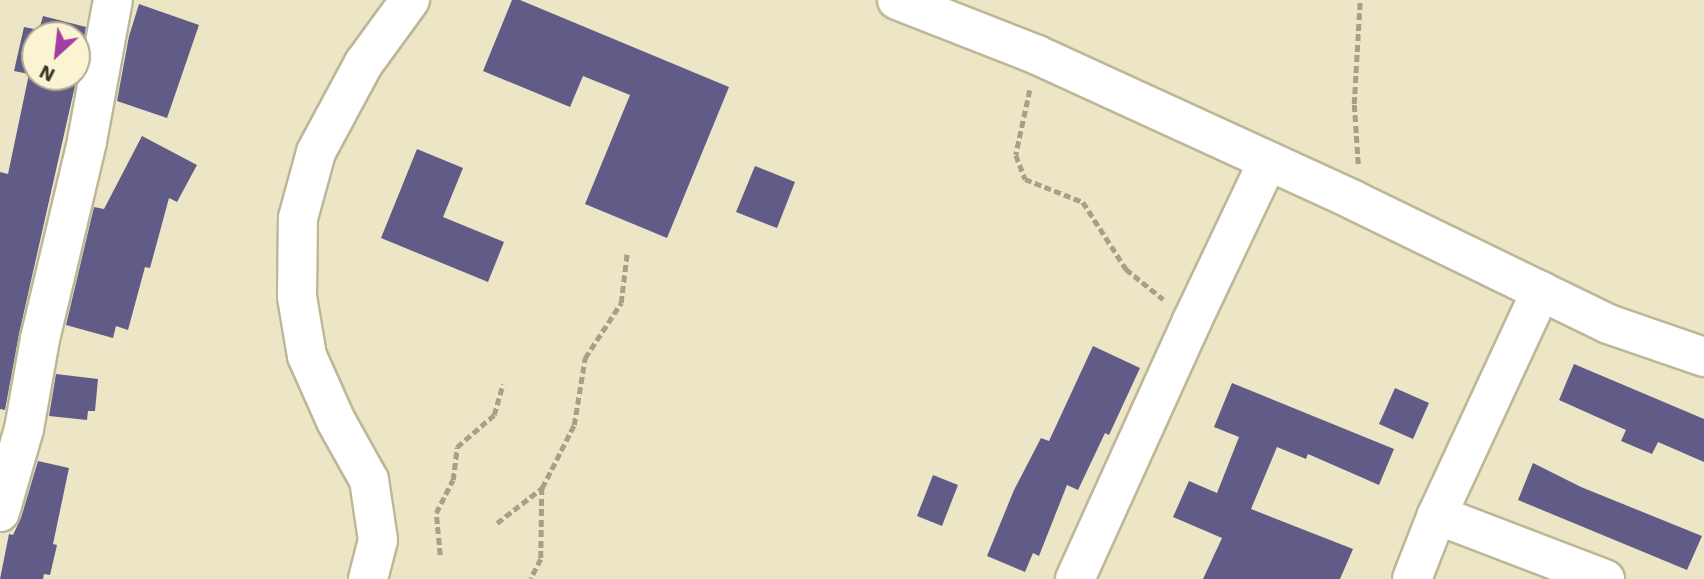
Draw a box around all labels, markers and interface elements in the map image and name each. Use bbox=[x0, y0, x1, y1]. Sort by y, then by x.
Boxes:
north arrow bbox=[21, 21, 91, 91]
text: N bbox=[36, 60, 59, 87]

